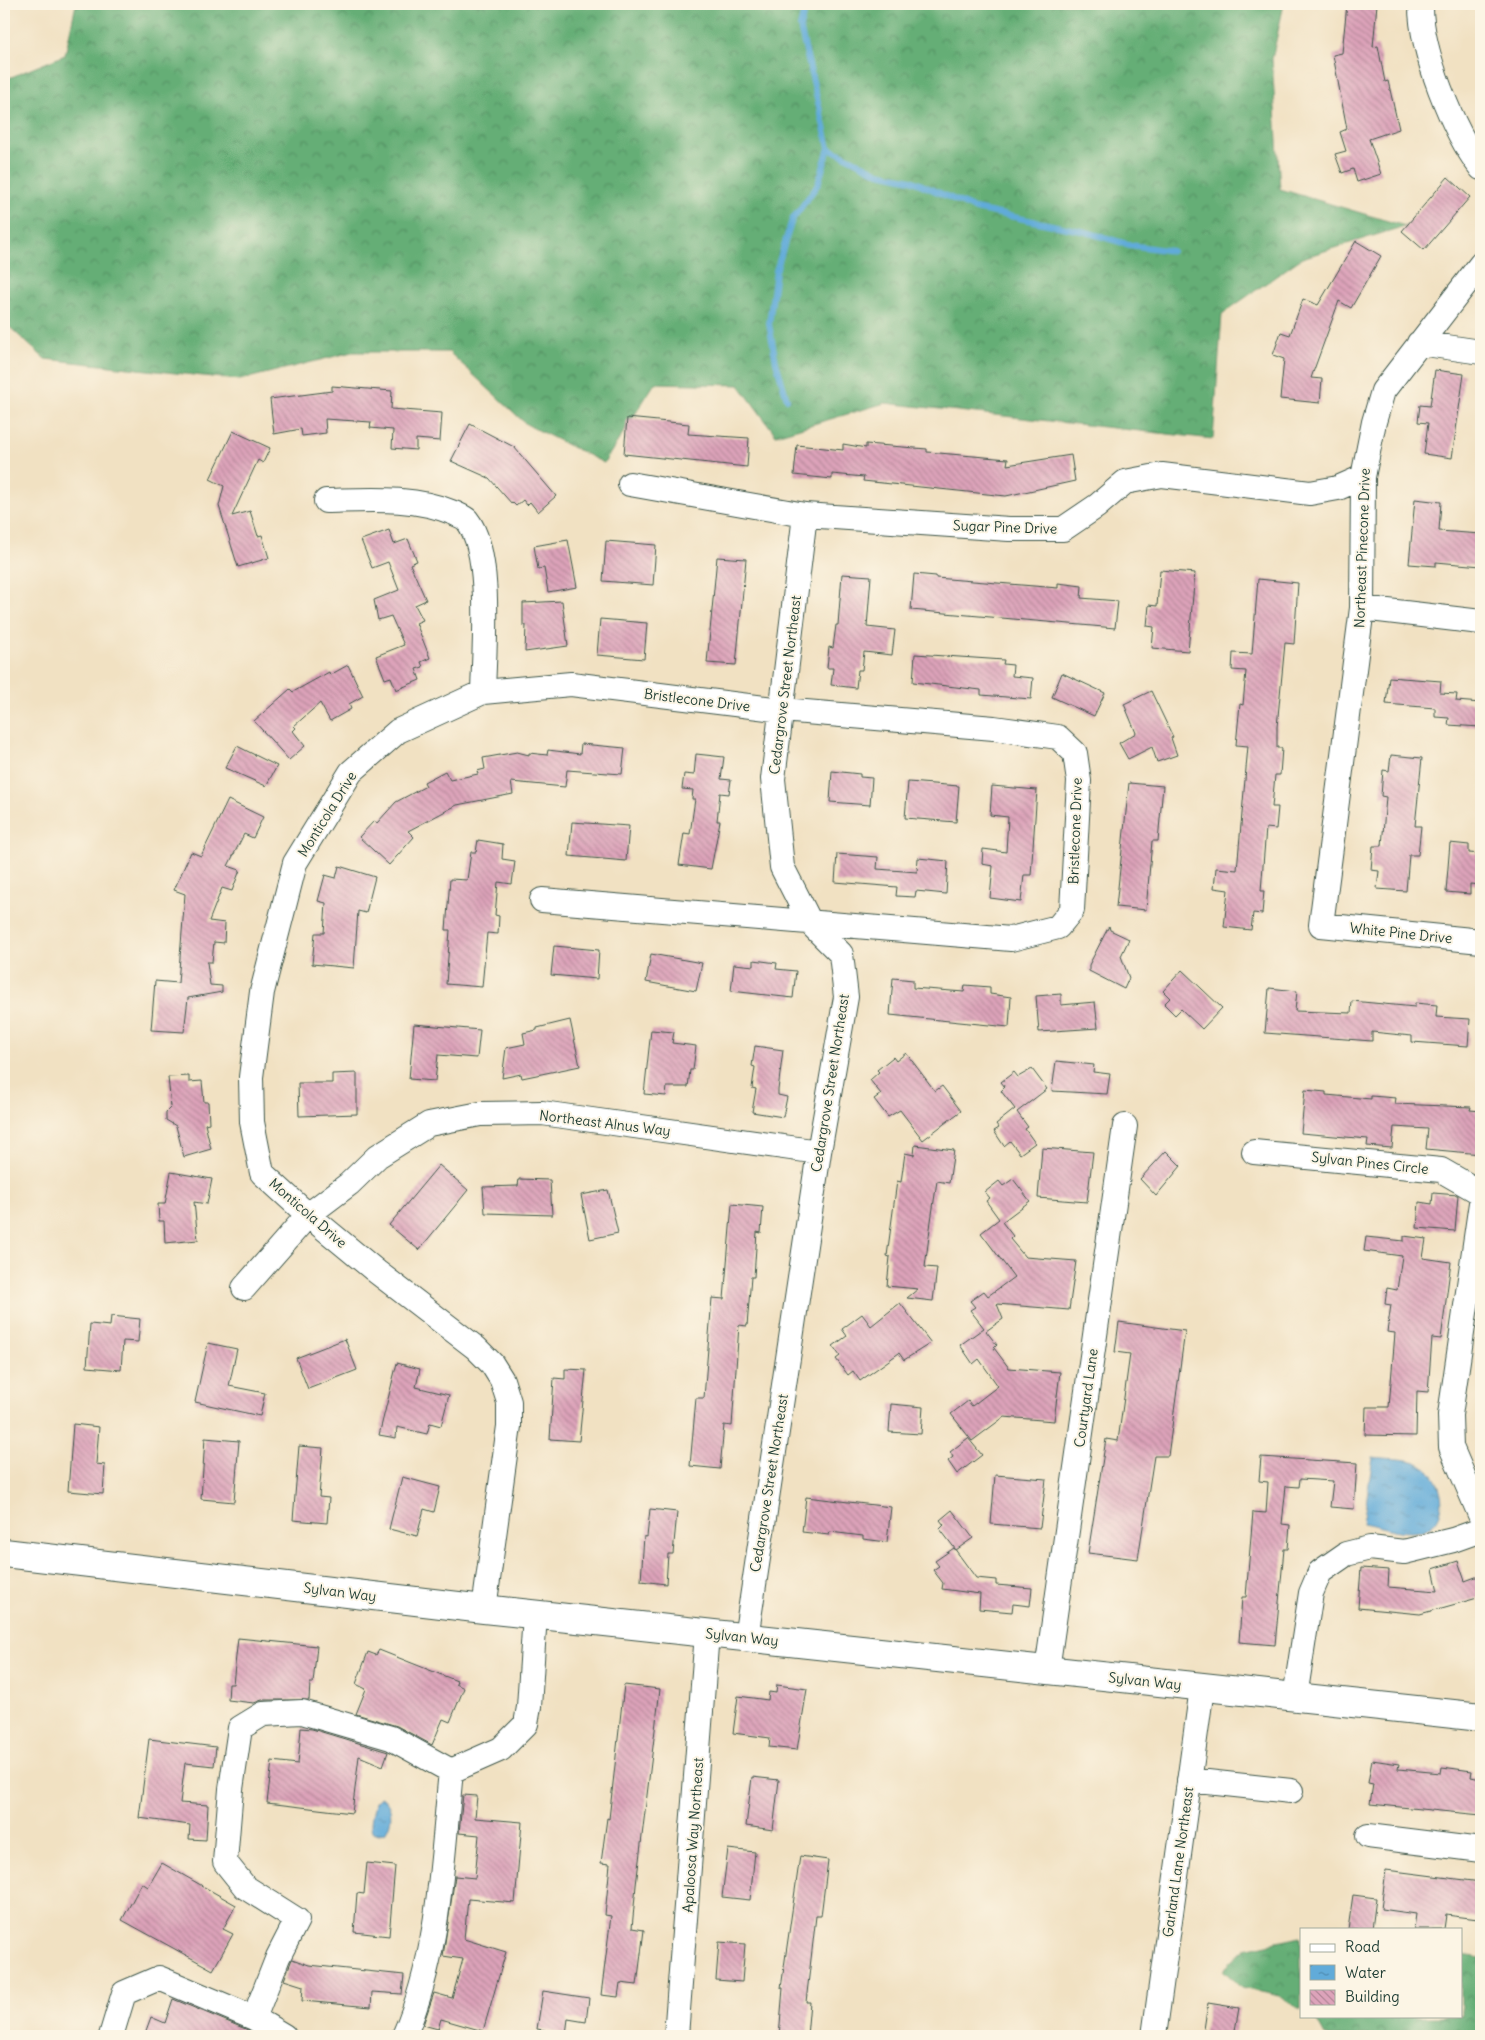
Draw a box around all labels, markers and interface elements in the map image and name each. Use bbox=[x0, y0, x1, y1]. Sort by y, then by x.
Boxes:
street label: Northeast Pinecone Drive bbox=[1350, 468, 1374, 628]
street label: Sugar Pine Drive bbox=[953, 516, 1057, 538]
street label: Cedargrove Street Northeast bbox=[765, 594, 805, 776]
street label: Bristlecone Drive bbox=[643, 685, 751, 715]
street label: Monticola Drive bbox=[294, 768, 360, 860]
street label: Bristlecone Drive bbox=[1064, 777, 1086, 885]
street label: White Pine Drive bbox=[1349, 919, 1453, 947]
street label: Cedargrove Street Northeast bbox=[807, 992, 853, 1173]
street label: Northeast Alnus Way bbox=[538, 1106, 672, 1140]
street label: Sylvan Pines Circle bbox=[1311, 1148, 1429, 1178]
street label: Monticola Drive bbox=[265, 1174, 351, 1252]
street label: Courtyard Lane bbox=[1070, 1347, 1102, 1449]
street label: Cedargrove Street Northeast bbox=[746, 1392, 792, 1573]
street label: Sylvan Way bbox=[303, 1579, 377, 1605]
street label: Sylvan Way bbox=[705, 1624, 779, 1650]
street label: Sylvan Way bbox=[1108, 1668, 1182, 1694]
street label: Apaloosa Way Northeast bbox=[679, 1757, 707, 1913]
street label: Garland Lane Northeast bbox=[1159, 1785, 1198, 1938]
legend bbox=[1300, 1928, 1462, 2018]
text: Road bbox=[1345, 1937, 1380, 1956]
text: Water bbox=[1345, 1963, 1386, 1982]
text: Building bbox=[1345, 1987, 1400, 2006]

